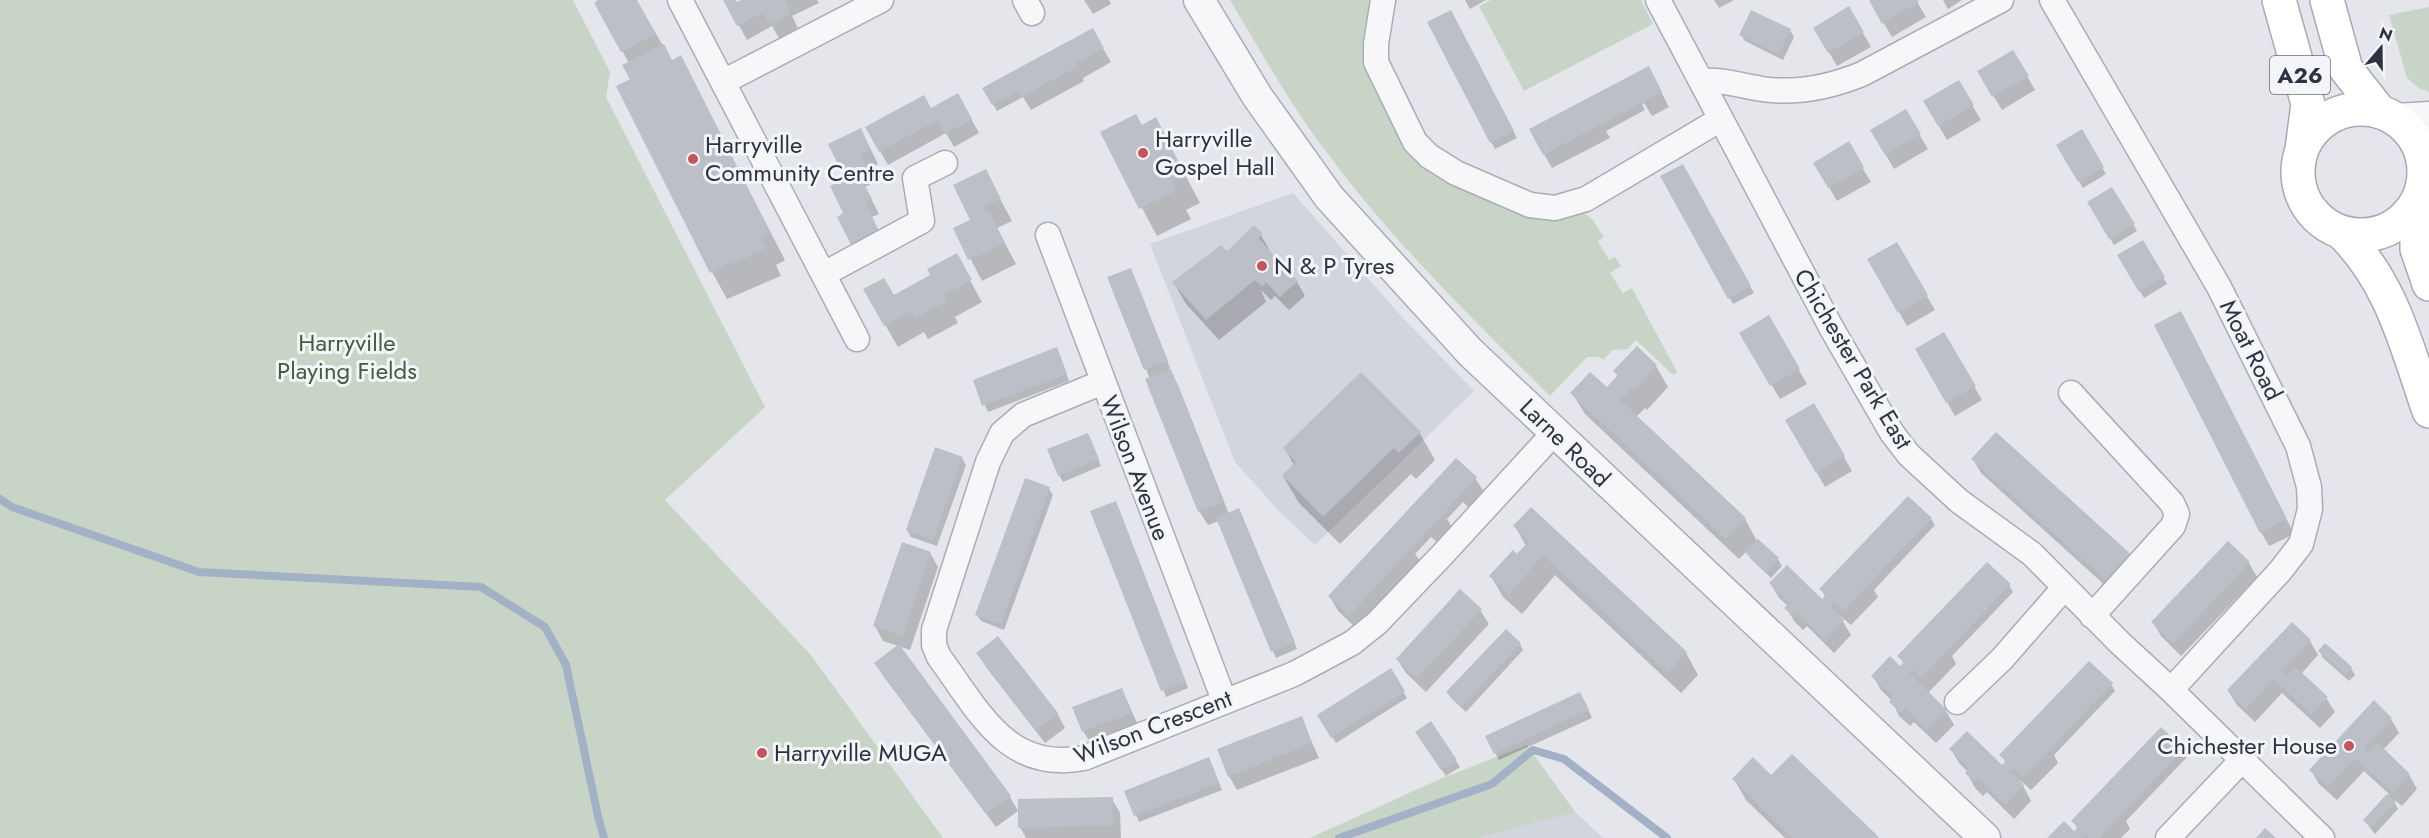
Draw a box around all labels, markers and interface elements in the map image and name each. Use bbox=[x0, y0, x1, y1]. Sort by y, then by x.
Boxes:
north arrow bbox=[2351, 18, 2411, 78]
text: N bbox=[2376, 21, 2396, 47]
road number: A26 bbox=[2270, 56, 2330, 94]
place label: Harryville Gospel Hall bbox=[1155, 121, 1275, 184]
place label: Harryville Community Centre bbox=[705, 127, 894, 190]
marker: Harryville Gospel Hall bbox=[1136, 146, 1150, 160]
marker: Harryville Community Centre bbox=[686, 152, 700, 166]
place label: N & P Tyres bbox=[1274, 248, 1394, 283]
marker: N & P Tyres bbox=[1255, 259, 1269, 273]
street label: Chichester Park East bbox=[1786, 262, 1921, 456]
street label: Moat Road bbox=[2211, 293, 2292, 406]
park label: Harryville Playing Fields bbox=[277, 325, 417, 388]
street label: Wilson Avenue bbox=[1092, 390, 1179, 545]
street label: Larne Road bbox=[1512, 390, 1619, 495]
street label: Wilson Crescent bbox=[1069, 680, 1237, 773]
place label: Chichester House bbox=[2157, 728, 2337, 763]
place label: Harryville MUGA bbox=[774, 735, 947, 770]
marker: Chichester House bbox=[2342, 739, 2356, 753]
marker: Harryville MUGA bbox=[755, 746, 769, 760]

